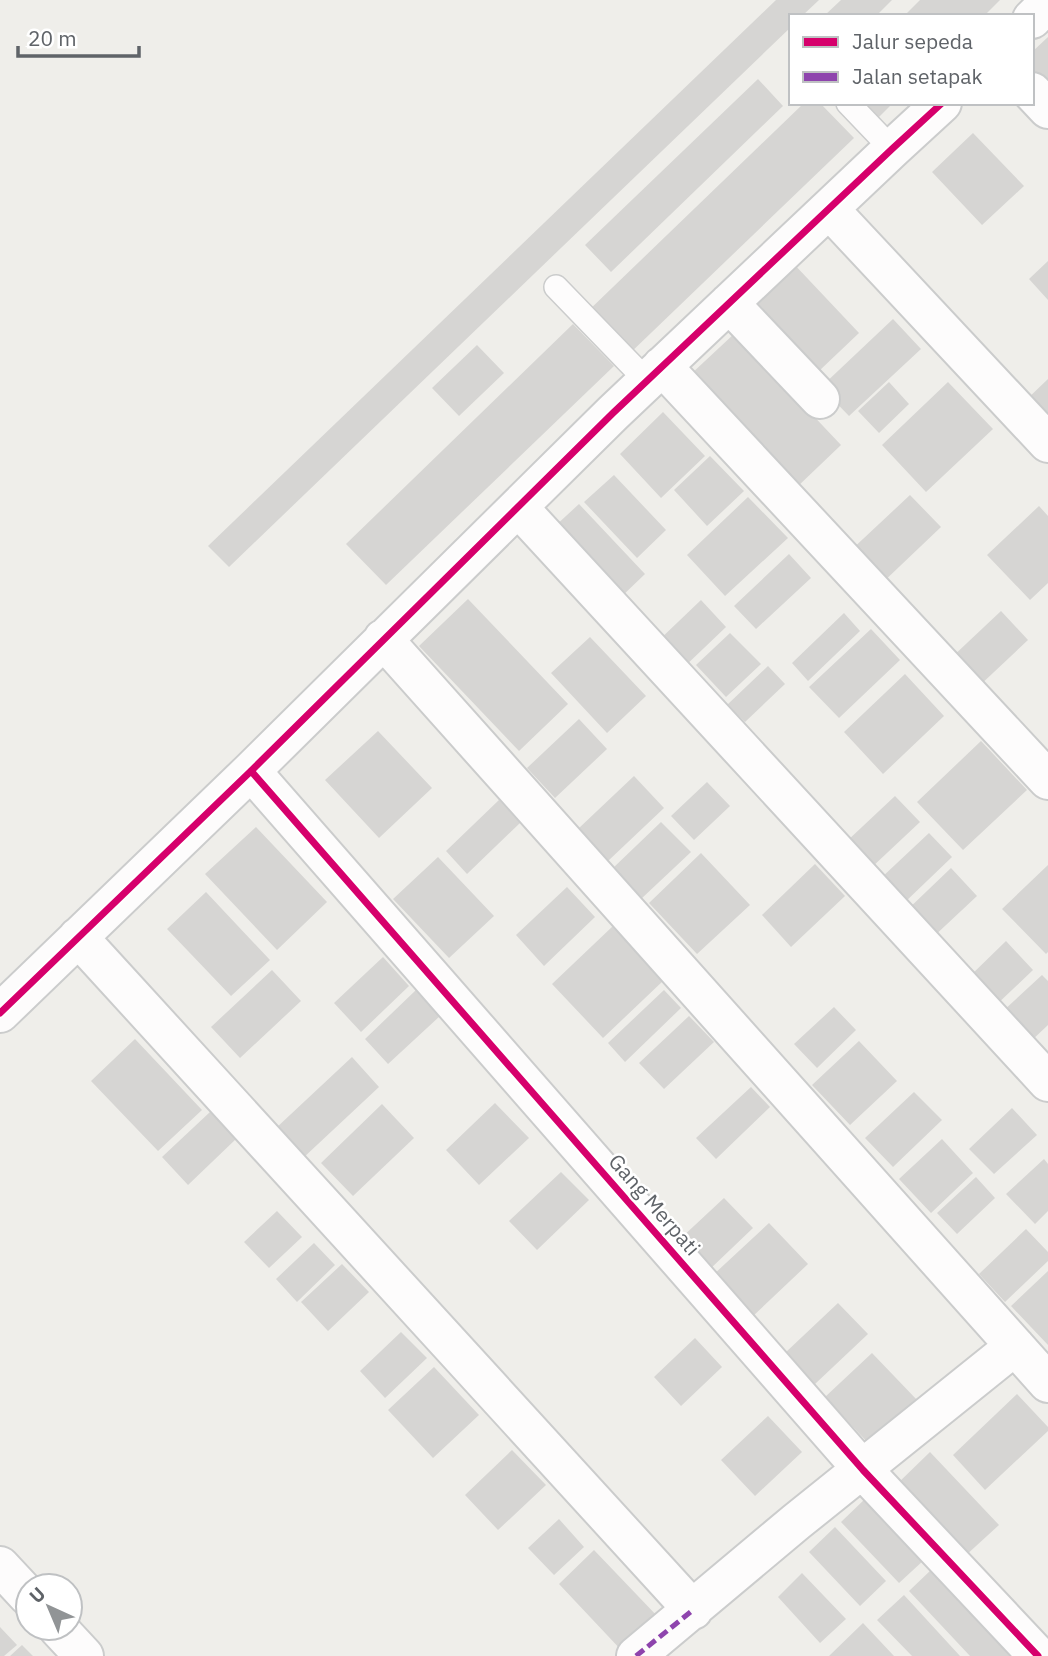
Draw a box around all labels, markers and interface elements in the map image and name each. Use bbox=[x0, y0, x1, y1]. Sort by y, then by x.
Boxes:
scale bar bbox=[18, 14, 138, 58]
legend bbox=[789, 14, 1034, 105]
text: 20 m bbox=[28, 24, 77, 52]
text: Jalur sepeda bbox=[852, 27, 973, 55]
text: Jalan setapak bbox=[852, 62, 983, 90]
street label: Gang Merpati bbox=[603, 1148, 707, 1261]
north arrow bbox=[14, 1572, 84, 1642]
text: U bbox=[24, 1582, 50, 1608]

